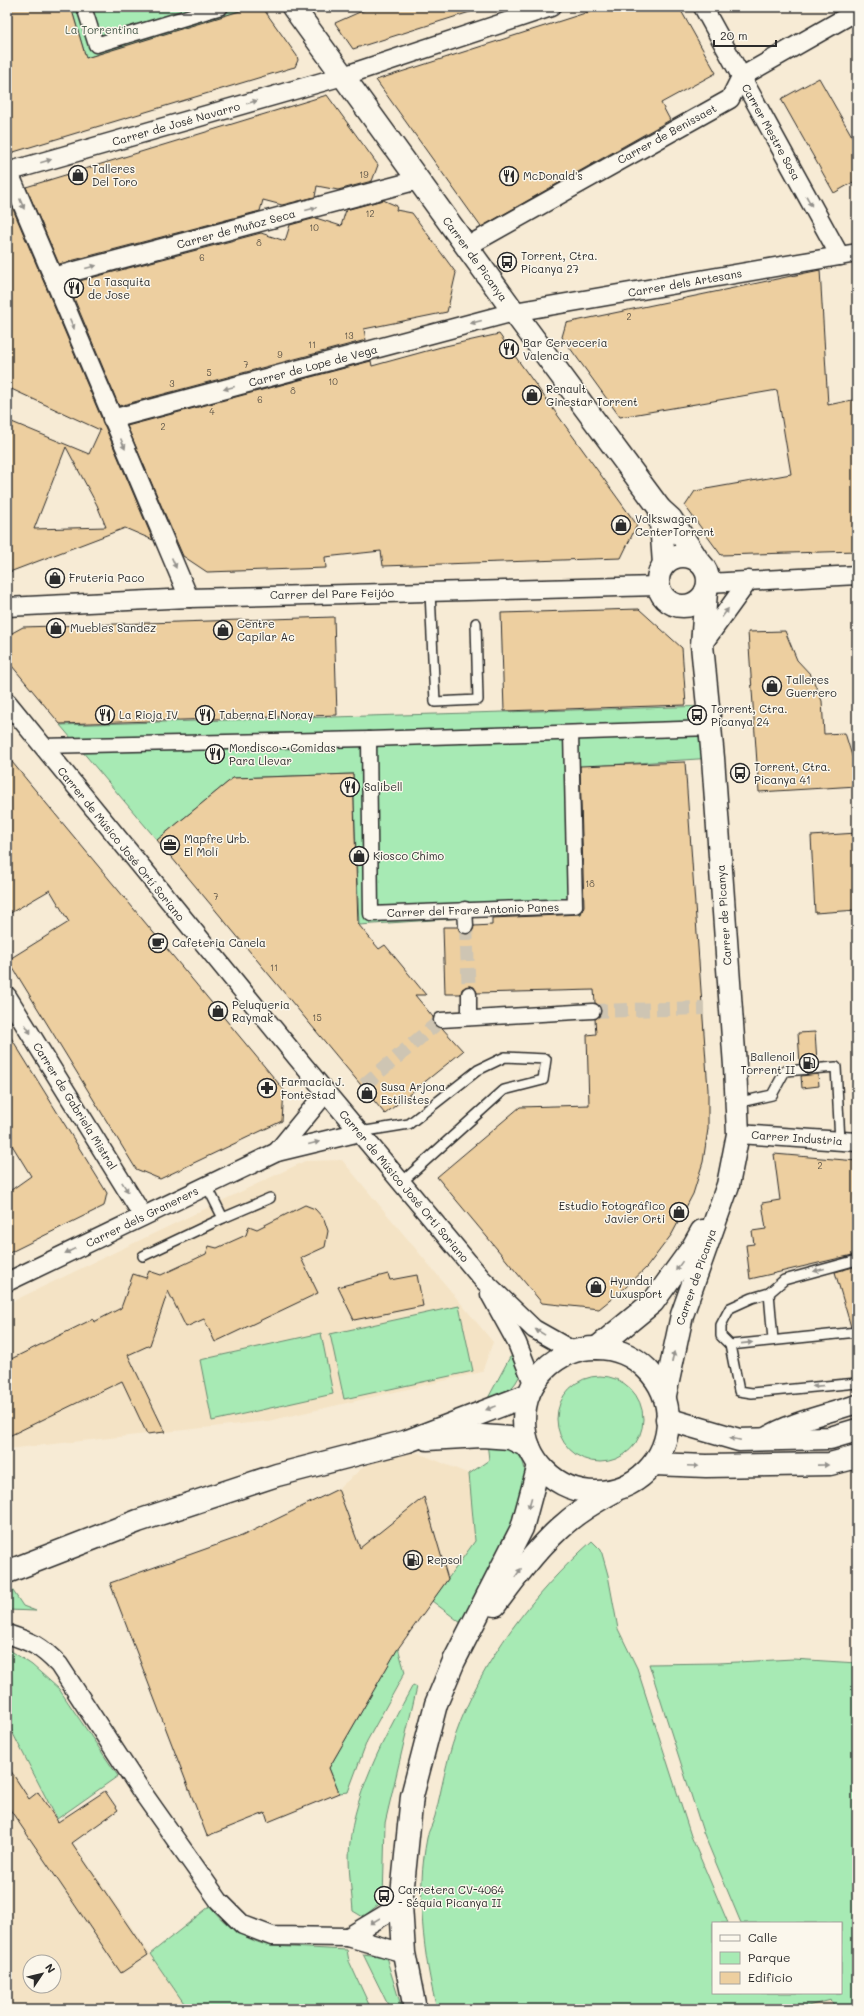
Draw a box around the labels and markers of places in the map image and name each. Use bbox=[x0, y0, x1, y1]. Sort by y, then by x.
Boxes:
place label: Talleres Del Toro bbox=[92, 161, 138, 189]
shop icon: Talleres Del Toro bbox=[67, 164, 89, 186]
restaurant icon: McDonald's bbox=[498, 165, 520, 187]
place label: McDonald's bbox=[523, 168, 583, 183]
place label: Torrent, Ctra. Picanya 27 bbox=[521, 248, 598, 276]
bus stop icon: Torrent, Ctra. Picanya 27 bbox=[496, 251, 518, 273]
place label: La Tasquita de Jose bbox=[88, 274, 151, 302]
restaurant icon: La Tasquita de Jose bbox=[63, 277, 85, 299]
place label: Bar Cerveceria Valencia bbox=[523, 335, 608, 363]
restaurant icon: Bar Cerveceria Valencia bbox=[498, 338, 520, 360]
place label: Renault Ginestar Torrent bbox=[546, 381, 638, 409]
shop icon: Renault Ginestar Torrent bbox=[521, 384, 543, 406]
place label: Volkswagen CenterTorrent bbox=[635, 511, 715, 539]
shop icon: Volkswagen CenterTorrent bbox=[610, 514, 632, 536]
shop icon: Fruteria Paco bbox=[44, 567, 66, 589]
place label: Fruteria Paco bbox=[69, 570, 145, 585]
place label: Centre Capilar Ac bbox=[237, 616, 295, 644]
shop icon: Muebles Sandez bbox=[45, 617, 67, 639]
shop icon: Centre Capilar Ac bbox=[212, 619, 234, 641]
place label: Muebles Sandez bbox=[70, 620, 156, 635]
place label: Talleres Guerrero bbox=[786, 672, 837, 700]
shop icon: Talleres Guerrero bbox=[761, 675, 783, 697]
place label: Torrent, Ctra. Picanya 24 bbox=[711, 701, 788, 729]
restaurant icon: La Rioja IV bbox=[94, 704, 116, 726]
restaurant icon: Taberna El Noray bbox=[194, 704, 216, 726]
bus stop icon: Torrent, Ctra. Picanya 24 bbox=[686, 704, 708, 726]
place label: La Rioja IV bbox=[119, 707, 178, 722]
place label: Taberna El Noray bbox=[219, 707, 313, 722]
place label: Mordisco - Comidas Para Llevar bbox=[229, 740, 336, 768]
restaurant icon: Mordisco - Comidas Para Llevar bbox=[204, 743, 226, 765]
place label: Torrent, Ctra. Picanya 41 bbox=[754, 759, 831, 787]
bus stop icon: Torrent, Ctra. Picanya 41 bbox=[729, 762, 751, 784]
restaurant icon: Salibell bbox=[339, 776, 361, 798]
place label: Salibell bbox=[364, 779, 403, 794]
place label: Mapfre Urb. El Molí bbox=[184, 831, 250, 859]
office icon: Mapfre Urb. El Molí bbox=[159, 834, 181, 856]
shop icon: Kiosco Chimo bbox=[348, 845, 370, 867]
place label: Kiosco Chimo bbox=[373, 848, 445, 863]
cafe icon: Cafeteria Canela bbox=[147, 932, 169, 954]
place label: Cafeteria Canela bbox=[172, 935, 266, 950]
place label: Peluqueria Raymak bbox=[232, 997, 290, 1025]
shop icon: Peluqueria Raymak bbox=[207, 1000, 229, 1022]
place label: Ballenoil Torrent II bbox=[740, 1049, 795, 1077]
fuel station icon: Ballenoil Torrent II bbox=[798, 1052, 820, 1074]
place label: Farmacia J. Fontestad bbox=[281, 1074, 345, 1102]
pharmacy icon: Farmacia J. Fontestad bbox=[256, 1077, 278, 1099]
place label: Susa Arjona Estilistes bbox=[381, 1079, 445, 1107]
shop icon: Susa Arjona Estilistes bbox=[356, 1082, 378, 1104]
place label: Estudio Fotográfico Javier Orti bbox=[559, 1198, 665, 1226]
shop icon: Estudio Fotográfico Javier Orti bbox=[668, 1201, 690, 1223]
place label: Hyundai Luxusport bbox=[610, 1273, 663, 1301]
shop icon: Hyundai Luxusport bbox=[585, 1276, 607, 1298]
fuel station icon: Repsol bbox=[402, 1549, 424, 1571]
place label: Repsol bbox=[427, 1552, 462, 1567]
place label: Carretera CV-4064 - Séquia Picanya II bbox=[398, 1882, 505, 1910]
bus stop icon: Carretera CV-4064 - Séquia Picanya II bbox=[373, 1885, 395, 1907]

